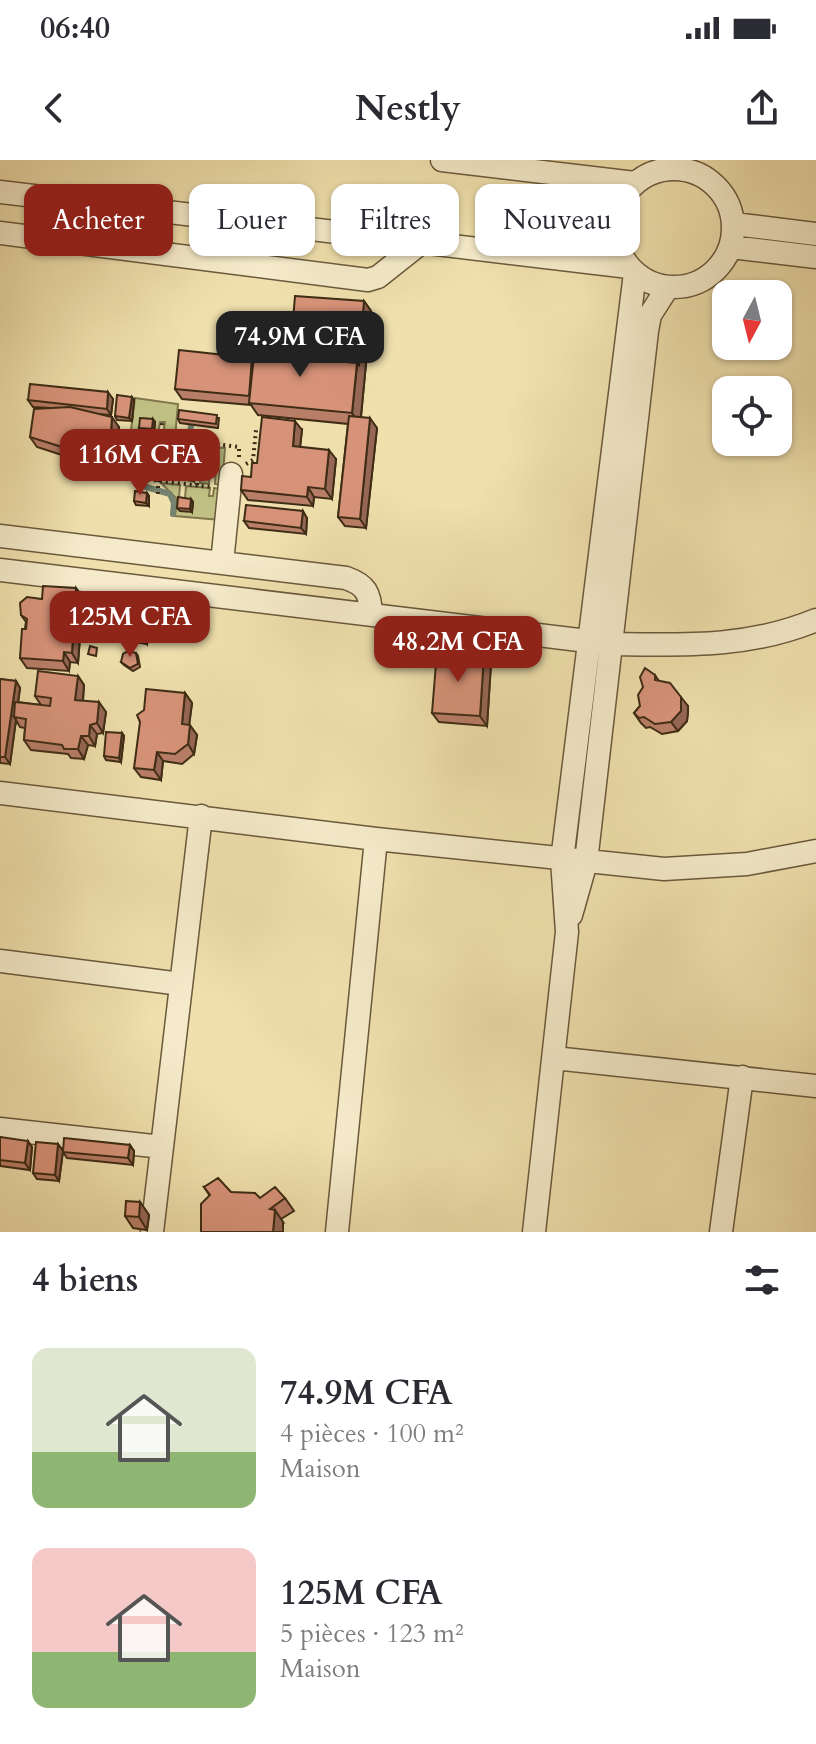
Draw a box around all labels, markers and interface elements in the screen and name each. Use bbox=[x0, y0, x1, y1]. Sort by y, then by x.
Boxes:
text: 06:40 bbox=[40, 8, 110, 49]
text: Nestly bbox=[355, 84, 461, 133]
icon: back bbox=[32, 86, 76, 130]
icon: share bbox=[740, 86, 784, 130]
chip: Acheter bbox=[24, 184, 173, 256]
chip: Louer bbox=[189, 184, 315, 256]
chip: Filtres bbox=[331, 184, 459, 256]
chip: Nouveau bbox=[475, 184, 640, 256]
north arrow bbox=[712, 280, 792, 360]
map controls bbox=[712, 280, 792, 456]
pin: 74.9M CFA bbox=[208, 311, 392, 379]
text: 74.9M CFA bbox=[234, 319, 366, 354]
button: locate bbox=[712, 376, 792, 456]
pin: 116M CFA bbox=[57, 429, 223, 497]
text: 116M CFA bbox=[78, 437, 202, 472]
pin: 125M CFA bbox=[47, 591, 213, 659]
text: 125M CFA bbox=[68, 599, 192, 634]
pin: 48.2M CFA bbox=[366, 616, 550, 684]
text: 48.2M CFA bbox=[392, 624, 524, 659]
text: 4 biens bbox=[32, 1257, 138, 1303]
icon: filters bbox=[740, 1258, 784, 1302]
text: 74.9M CFA bbox=[280, 1370, 453, 1416]
icon: home bbox=[96, 1380, 192, 1476]
text: 4 pièces · 100 m² bbox=[280, 1416, 464, 1451]
text: Maison bbox=[280, 1451, 361, 1486]
text: 125M CFA bbox=[280, 1570, 443, 1616]
icon: home bbox=[96, 1580, 192, 1676]
text: 5 pièces · 123 m² bbox=[280, 1616, 464, 1651]
text: Maison bbox=[280, 1651, 361, 1686]

